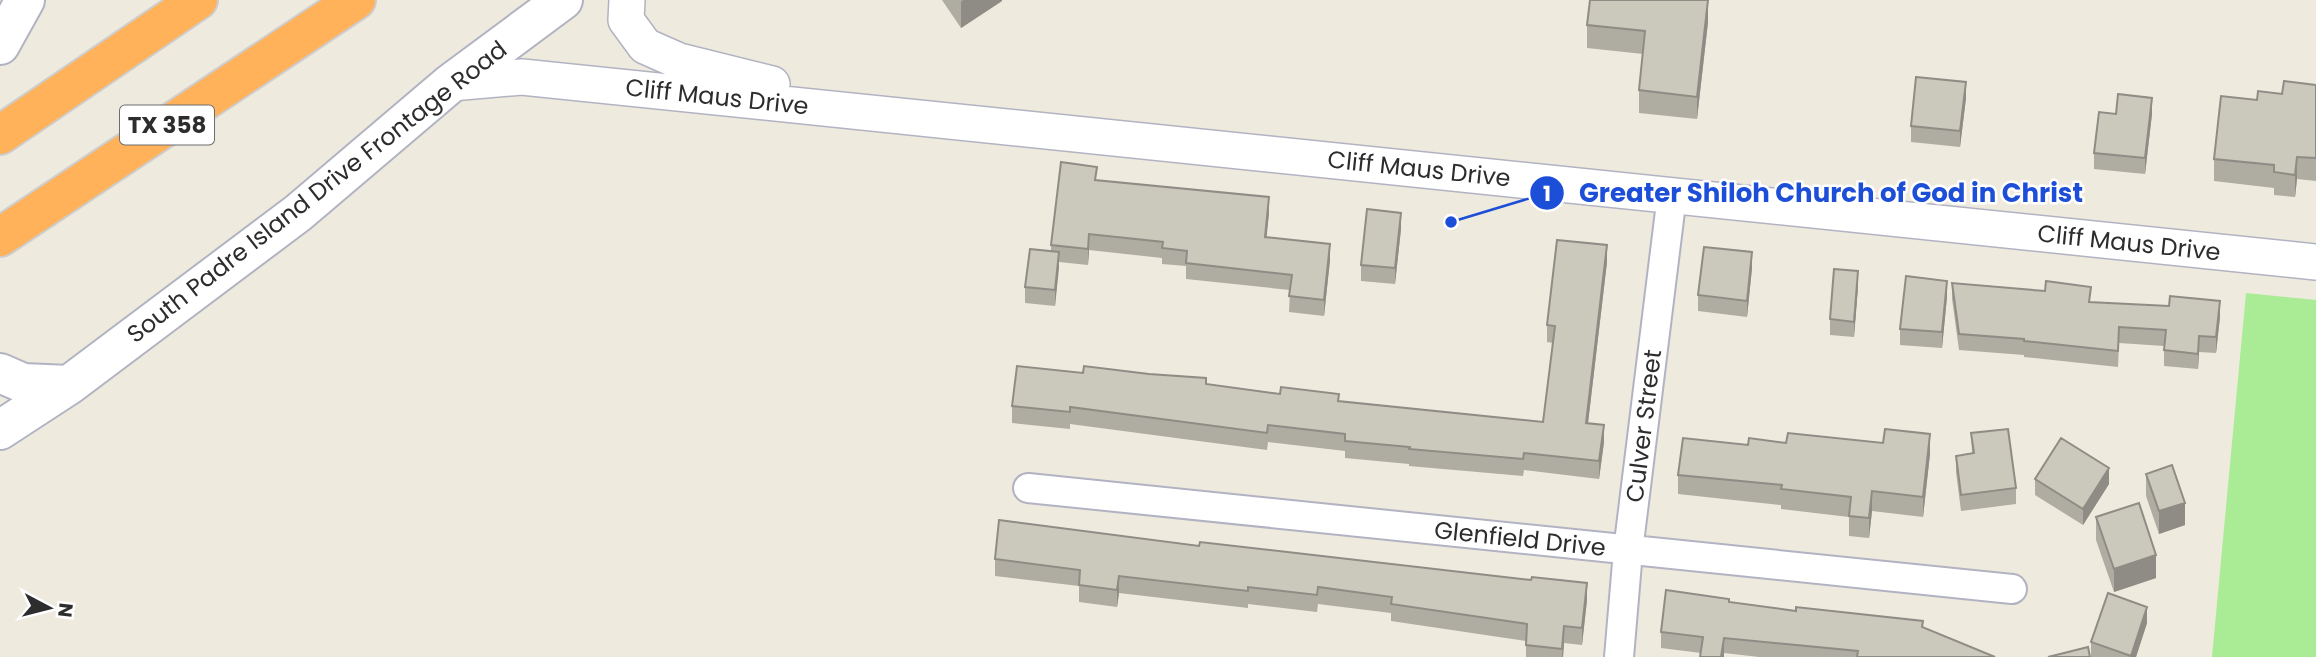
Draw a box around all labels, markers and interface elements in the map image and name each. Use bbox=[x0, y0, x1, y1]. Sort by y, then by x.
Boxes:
street label: South Padre Island Drive Frontage Road bbox=[120, 33, 513, 350]
street label: Cliff Maus Drive bbox=[624, 70, 810, 123]
road number: TX 358 bbox=[120, 106, 214, 144]
street label: Cliff Maus Drive bbox=[1326, 142, 1512, 195]
callout: Greater Shiloh Church of God in Christ bbox=[1530, 170, 2097, 217]
text: Greater Shiloh Church of God in Christ bbox=[1579, 175, 2083, 211]
text: 1 bbox=[1543, 179, 1551, 208]
street label: Cliff Maus Drive bbox=[2036, 216, 2222, 269]
street label: Culver Street bbox=[1618, 348, 1669, 504]
street label: Glenfield Drive bbox=[1433, 513, 1607, 564]
north arrow bbox=[14, 573, 84, 643]
text: N bbox=[51, 601, 80, 619]

